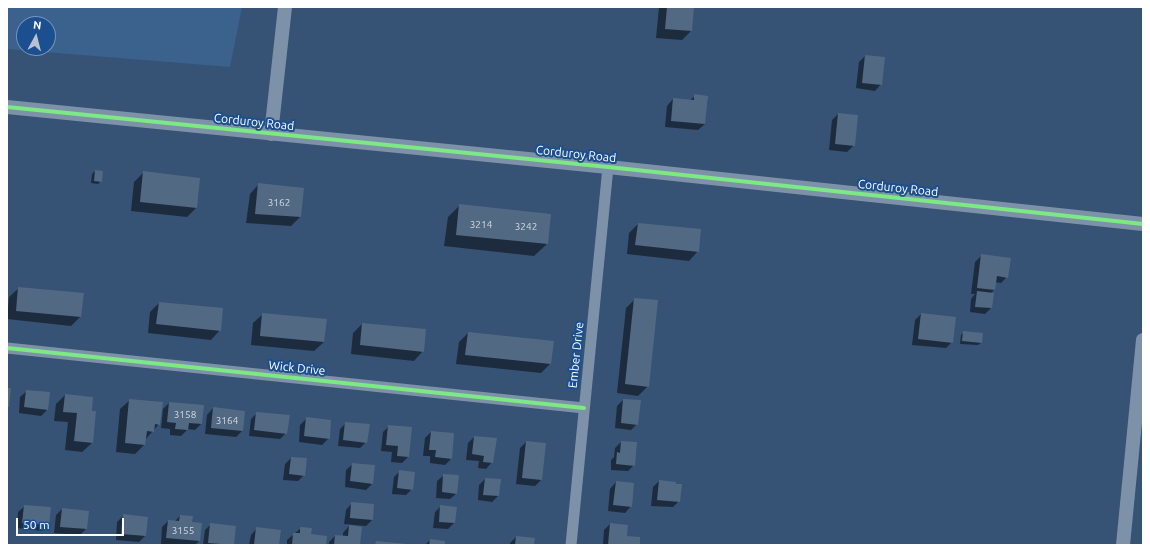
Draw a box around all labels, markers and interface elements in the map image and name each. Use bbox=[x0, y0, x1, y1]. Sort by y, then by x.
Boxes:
north arrow bbox=[16, 16, 56, 56]
text: N bbox=[33, 19, 42, 32]
street label: Corduroy Road bbox=[213, 111, 295, 133]
street label: Corduroy Road bbox=[535, 143, 617, 165]
street label: Corduroy Road bbox=[857, 177, 939, 199]
house number: 3162 bbox=[268, 197, 290, 209]
house number: 3214 bbox=[470, 219, 492, 231]
house number: 3242 bbox=[515, 221, 537, 233]
street label: Ember Drive bbox=[565, 321, 587, 389]
street label: Wick Drive bbox=[268, 358, 326, 378]
house number: 3158 bbox=[174, 409, 196, 421]
house number: 3164 bbox=[216, 415, 238, 427]
scale bar bbox=[18, 510, 126, 536]
text: 50 m bbox=[23, 518, 50, 531]
house number: 3155 bbox=[172, 525, 194, 537]

